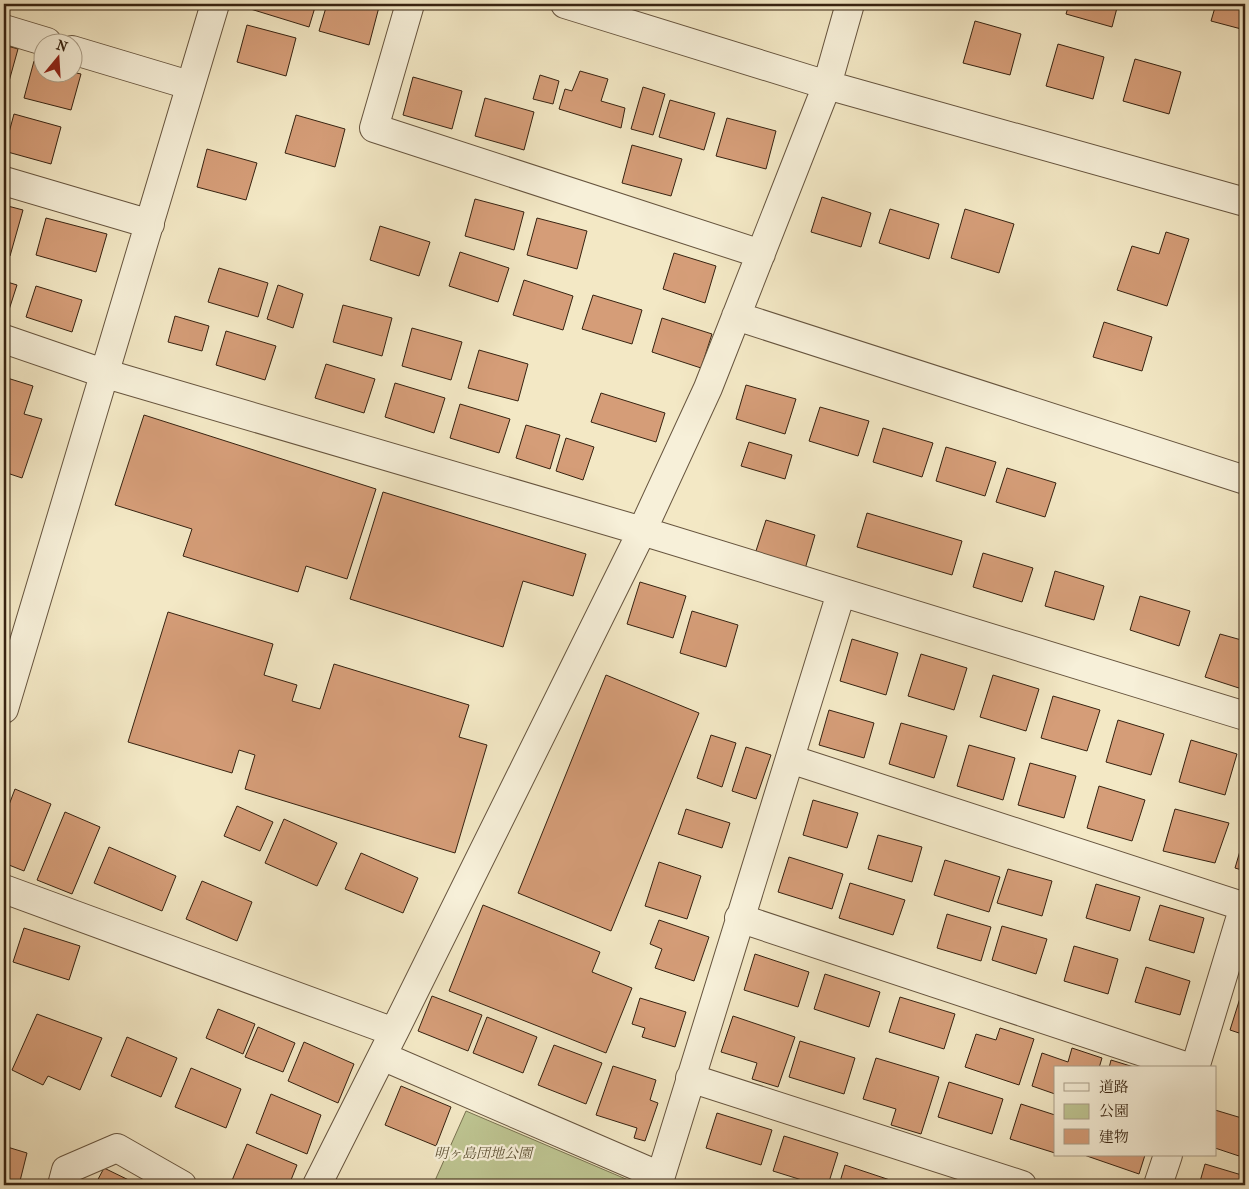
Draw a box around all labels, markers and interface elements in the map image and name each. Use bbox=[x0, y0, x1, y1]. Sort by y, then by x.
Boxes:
north arrow bbox=[32, 32, 82, 82]
text: N bbox=[54, 36, 70, 56]
legend bbox=[1054, 1066, 1216, 1156]
text: 道路 bbox=[1099, 1078, 1129, 1096]
text: 公園 bbox=[1099, 1102, 1129, 1120]
text: 建物 bbox=[1099, 1128, 1129, 1146]
park label: 明ヶ島団地公園 bbox=[434, 1145, 534, 1162]

